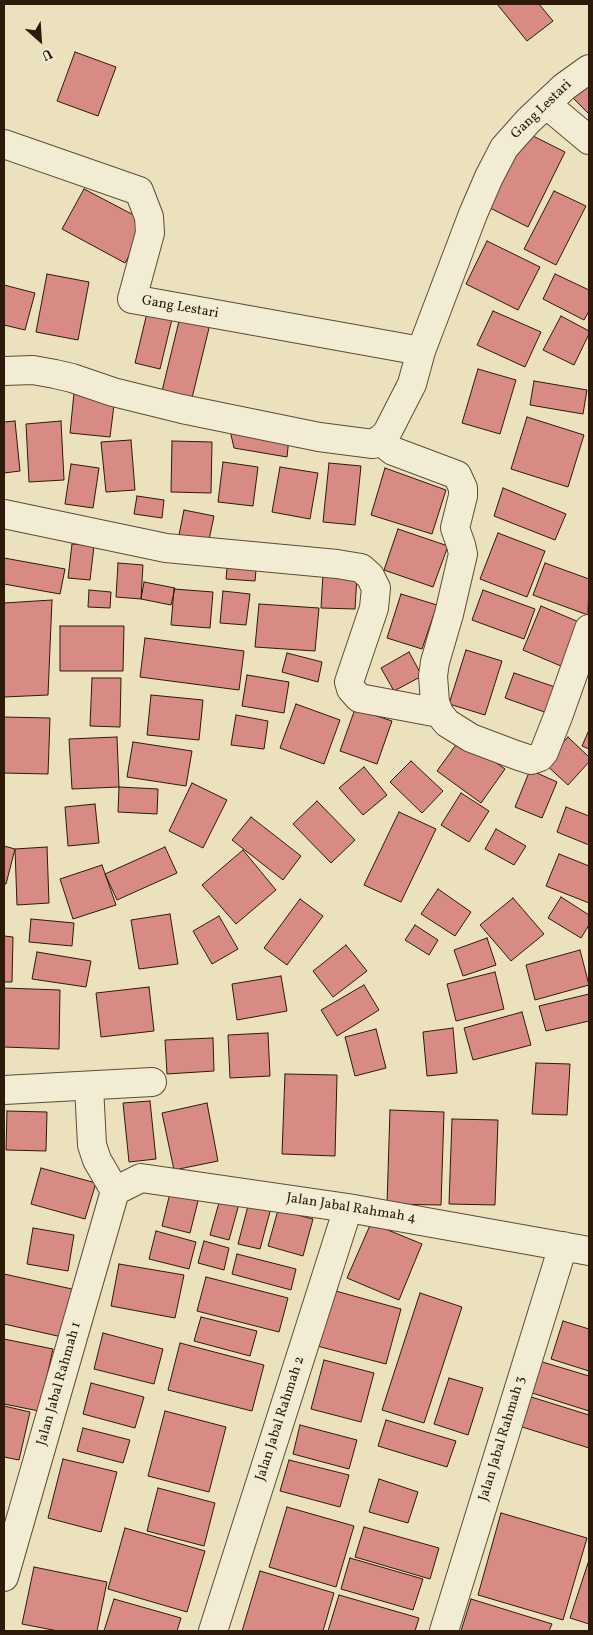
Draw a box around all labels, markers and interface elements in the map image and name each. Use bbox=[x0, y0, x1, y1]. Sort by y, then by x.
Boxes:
north arrow bbox=[15, 15, 65, 65]
text: U bbox=[38, 43, 55, 65]
street label: Gang Lestari bbox=[508, 77, 576, 143]
street label: Gang Lestari bbox=[140, 293, 220, 323]
street label: Jalan Jabal Rahmah 4 bbox=[285, 1190, 417, 1228]
street label: Jalan Jabal Rahmah 1 bbox=[34, 1320, 86, 1448]
street label: Jalan Jabal Rahmah 2 bbox=[253, 1355, 309, 1483]
street label: Jalan Jabal Rahmah 3 bbox=[476, 1375, 530, 1503]

